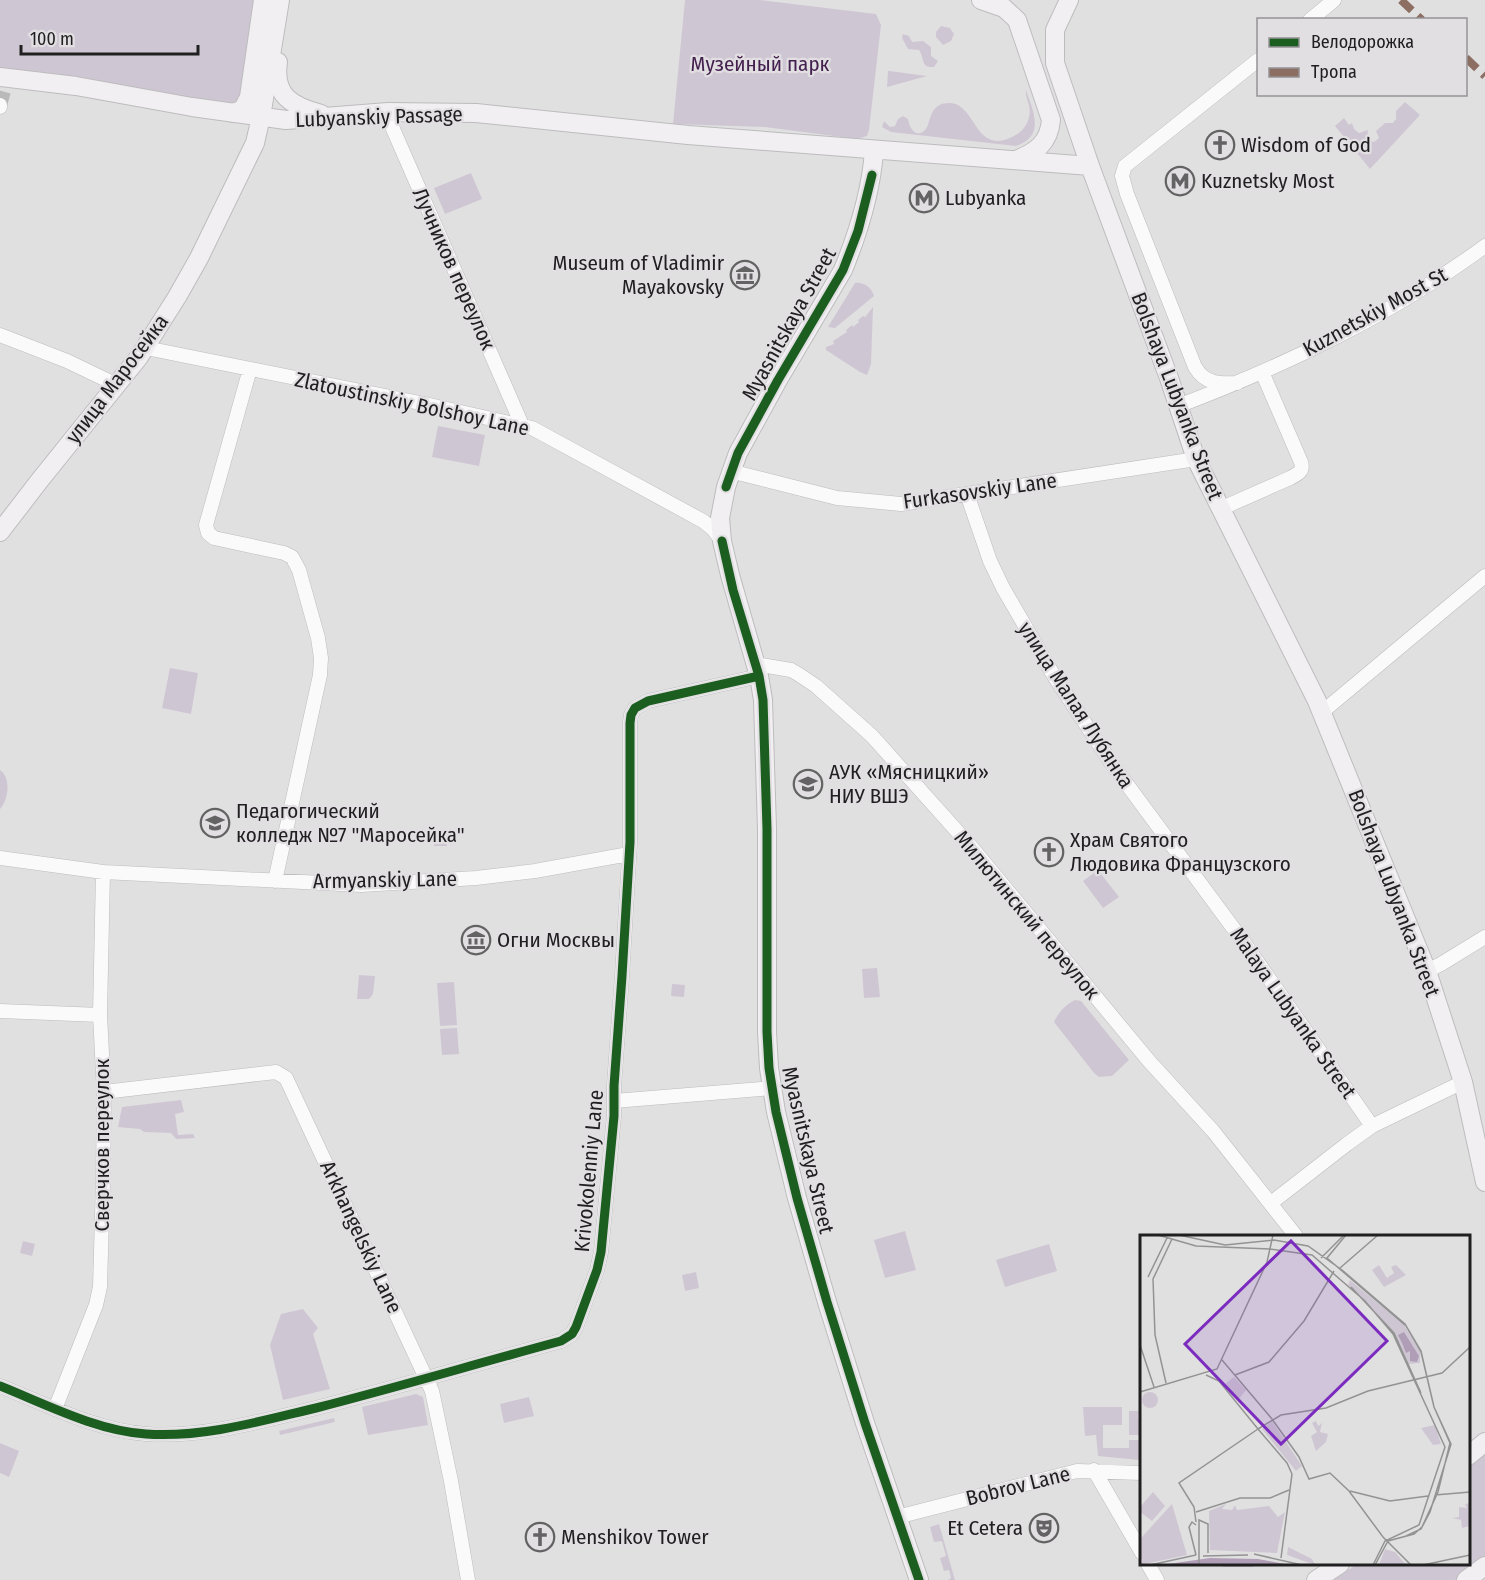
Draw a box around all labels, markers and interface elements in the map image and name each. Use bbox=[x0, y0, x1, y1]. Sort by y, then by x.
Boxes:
scale bar bbox=[21, 18, 198, 56]
legend bbox=[1257, 18, 1467, 96]
text: 100 m bbox=[30, 28, 74, 50]
text: Велодорожка bbox=[1311, 31, 1414, 53]
park label: Музейный парк bbox=[691, 51, 830, 77]
text: Тропа bbox=[1311, 61, 1357, 83]
street label: Lubyanskiy Passage bbox=[295, 101, 463, 133]
church icon: Wisdom of God bbox=[1204, 129, 1236, 161]
place label: Wisdom of God bbox=[1241, 132, 1371, 158]
metro station icon: Kuznetsky Most bbox=[1164, 165, 1196, 197]
place label: Kuznetsky Most bbox=[1201, 168, 1335, 194]
metro station icon: Lubyanka bbox=[908, 182, 940, 214]
street label: Лучников переулок bbox=[407, 184, 501, 354]
place label: Lubyanka bbox=[945, 185, 1026, 211]
street label: Myasnitskaya Street bbox=[736, 243, 842, 405]
place label: Museum of Vladimir Mayakovsky bbox=[553, 250, 725, 300]
museum icon: Museum of Vladimir Mayakovsky bbox=[729, 259, 761, 291]
street label: Kuznetskiy Most St bbox=[1298, 262, 1452, 362]
street label: Bolshaya Lubyanka Street bbox=[1125, 289, 1229, 504]
street label: улица Маросейка bbox=[60, 309, 174, 449]
street label: Zlatoustinskiy Bolshoy Lane bbox=[293, 366, 531, 442]
street label: Furkasovskiy Lane bbox=[902, 467, 1058, 515]
street label: улица Малая Лубянка bbox=[1013, 617, 1139, 793]
place label: АУК «Мясницкий» НИУ ВШЭ bbox=[829, 759, 989, 809]
school or university icon: АУК «Мясницкий» НИУ ВШЭ bbox=[792, 768, 824, 800]
street label: Bolshaya Lubyanka Street bbox=[1342, 786, 1446, 1001]
place label: Педагогический колледж №7 "Маросейка" bbox=[236, 798, 465, 848]
school or university icon: Педагогический колледж №7 "Маросейка" bbox=[199, 807, 231, 839]
street label: Милютинский переулок bbox=[949, 825, 1105, 1005]
place label: Храм Святого Людовика Французского bbox=[1070, 827, 1291, 877]
church icon: Храм Святого Людовика Французского bbox=[1033, 836, 1065, 868]
street label: Armyanskiy Lane bbox=[313, 866, 457, 894]
street label: Malaya Lubyanka Street bbox=[1224, 923, 1362, 1104]
museum icon: Огни Москвы bbox=[460, 924, 492, 956]
place label: Огни Москвы bbox=[497, 927, 615, 953]
street label: Сверчков переулок bbox=[89, 1058, 115, 1231]
street label: Myasnitskaya Street bbox=[776, 1064, 840, 1236]
street label: Krivokolenniy Lane bbox=[569, 1089, 609, 1253]
street label: Arkhangelskiy Lane bbox=[314, 1157, 408, 1317]
inset map bbox=[1140, 1235, 1470, 1565]
street label: Bobrov Lane bbox=[963, 1460, 1073, 1512]
theatre icon: Et Cetera bbox=[1028, 1512, 1060, 1544]
place label: Et Cetera bbox=[947, 1515, 1023, 1541]
church icon: Menshikov Tower bbox=[524, 1521, 556, 1553]
place label: Menshikov Tower bbox=[561, 1524, 709, 1550]

